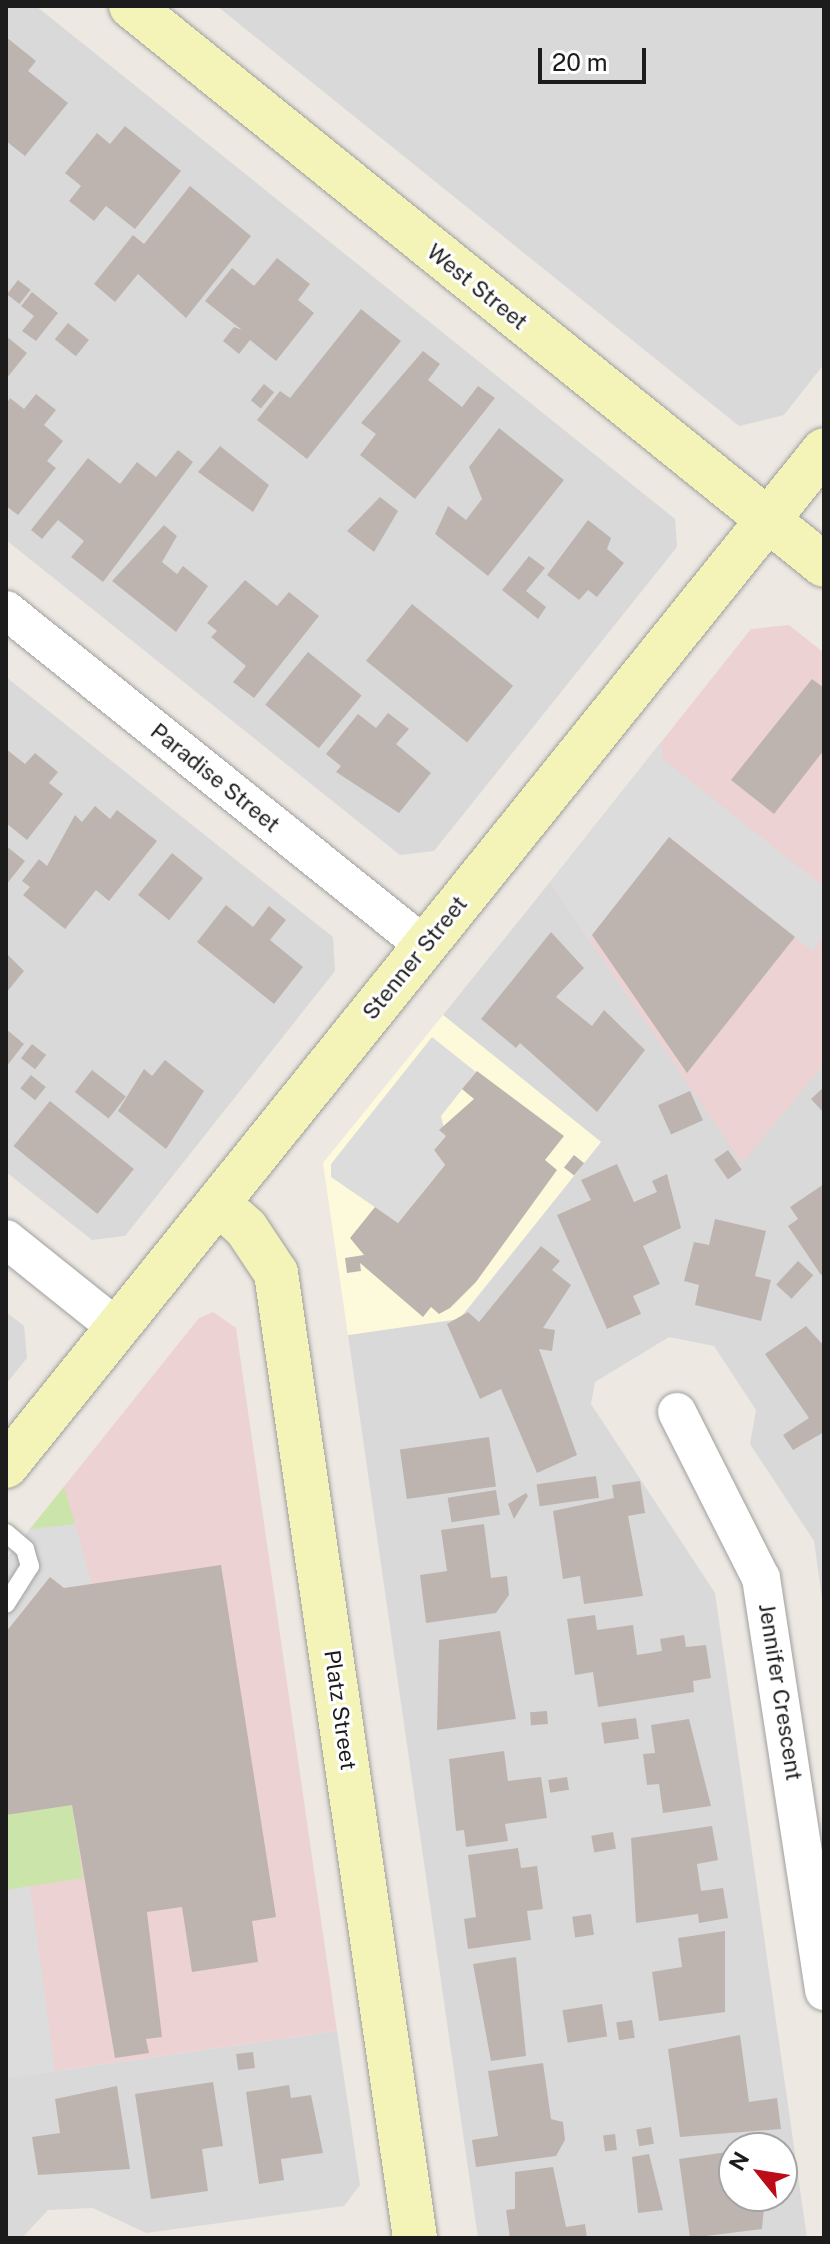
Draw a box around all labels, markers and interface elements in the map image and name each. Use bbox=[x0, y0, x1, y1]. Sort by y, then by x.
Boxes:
scale bar bbox=[542, 32, 650, 82]
text: 20 m bbox=[552, 48, 608, 76]
street label: West Street bbox=[422, 239, 532, 335]
street label: Paradise Street bbox=[145, 718, 285, 838]
street label: Stenner Street bbox=[357, 891, 473, 1025]
street label: Jennifer Crescent bbox=[753, 1602, 807, 1782]
street label: Platz Street bbox=[319, 1648, 361, 1772]
north arrow bbox=[718, 2132, 798, 2212]
text: N bbox=[723, 2147, 755, 2175]

